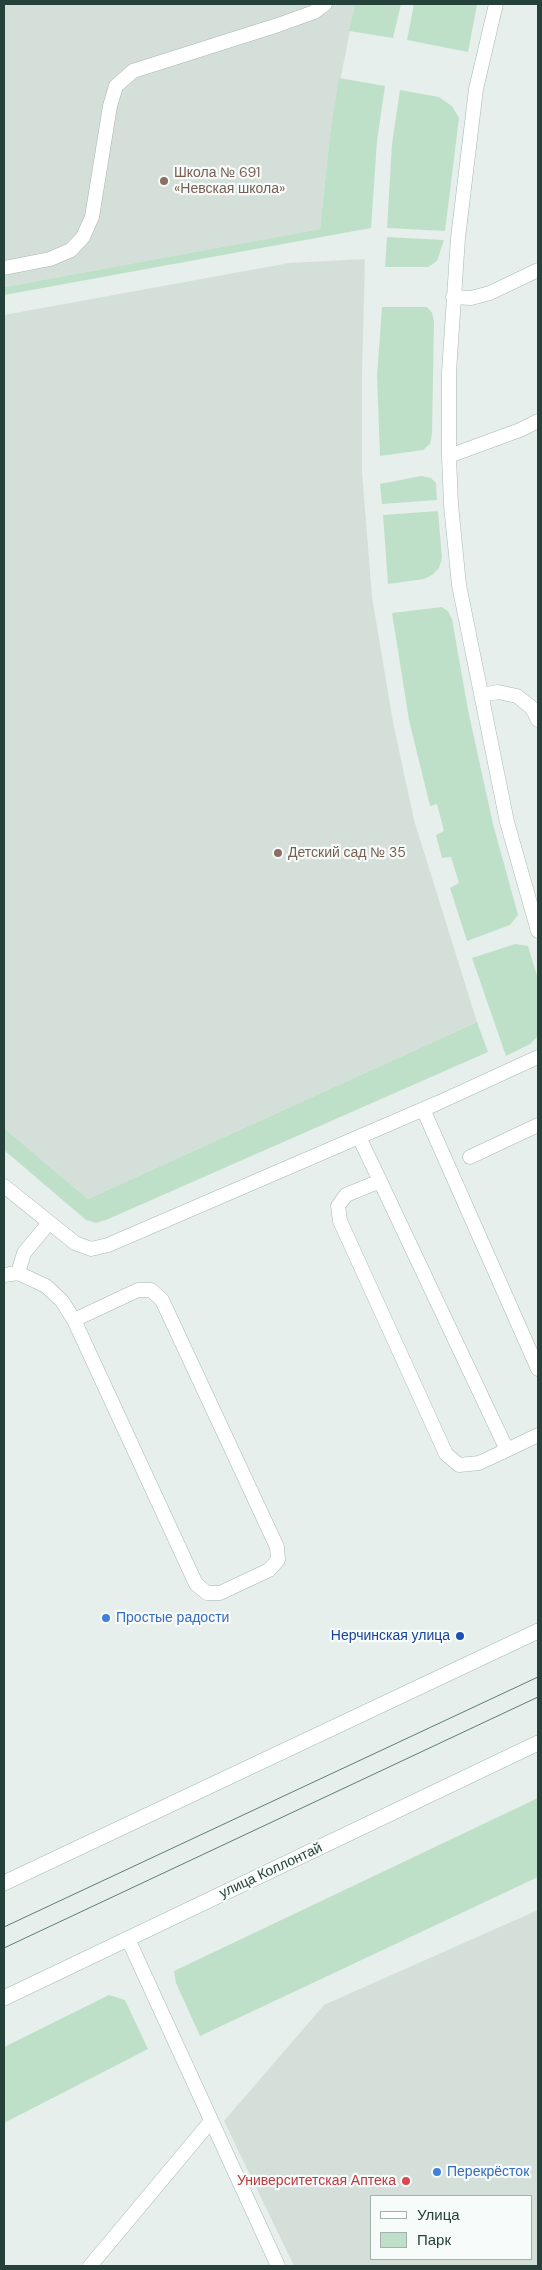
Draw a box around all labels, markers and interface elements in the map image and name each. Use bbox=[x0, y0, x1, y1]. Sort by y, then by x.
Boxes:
place label: Школа № 691 «Невская школа» bbox=[174, 165, 285, 198]
marker: Школа № 691 «Невская школа» bbox=[158, 175, 170, 187]
place label: Детский сад № 35 bbox=[288, 845, 406, 861]
marker: Детский сад № 35 bbox=[272, 847, 284, 859]
place label: Простые радости bbox=[116, 1610, 229, 1626]
marker: Простые радости bbox=[100, 1612, 112, 1624]
place label: Нерчинская улица bbox=[331, 1628, 450, 1644]
marker: Нерчинская улица bbox=[454, 1630, 466, 1642]
street label: улица Коллонтай bbox=[217, 1840, 325, 1902]
place label: Перекрёсток bbox=[447, 2164, 529, 2180]
marker: Перекрёсток bbox=[431, 2166, 443, 2178]
place label: Университетская Аптека bbox=[237, 2173, 396, 2189]
marker: Университетская Аптека bbox=[400, 2175, 412, 2187]
legend bbox=[370, 2195, 532, 2260]
text: Улица bbox=[417, 2205, 460, 2225]
text: Парк bbox=[417, 2230, 451, 2250]

